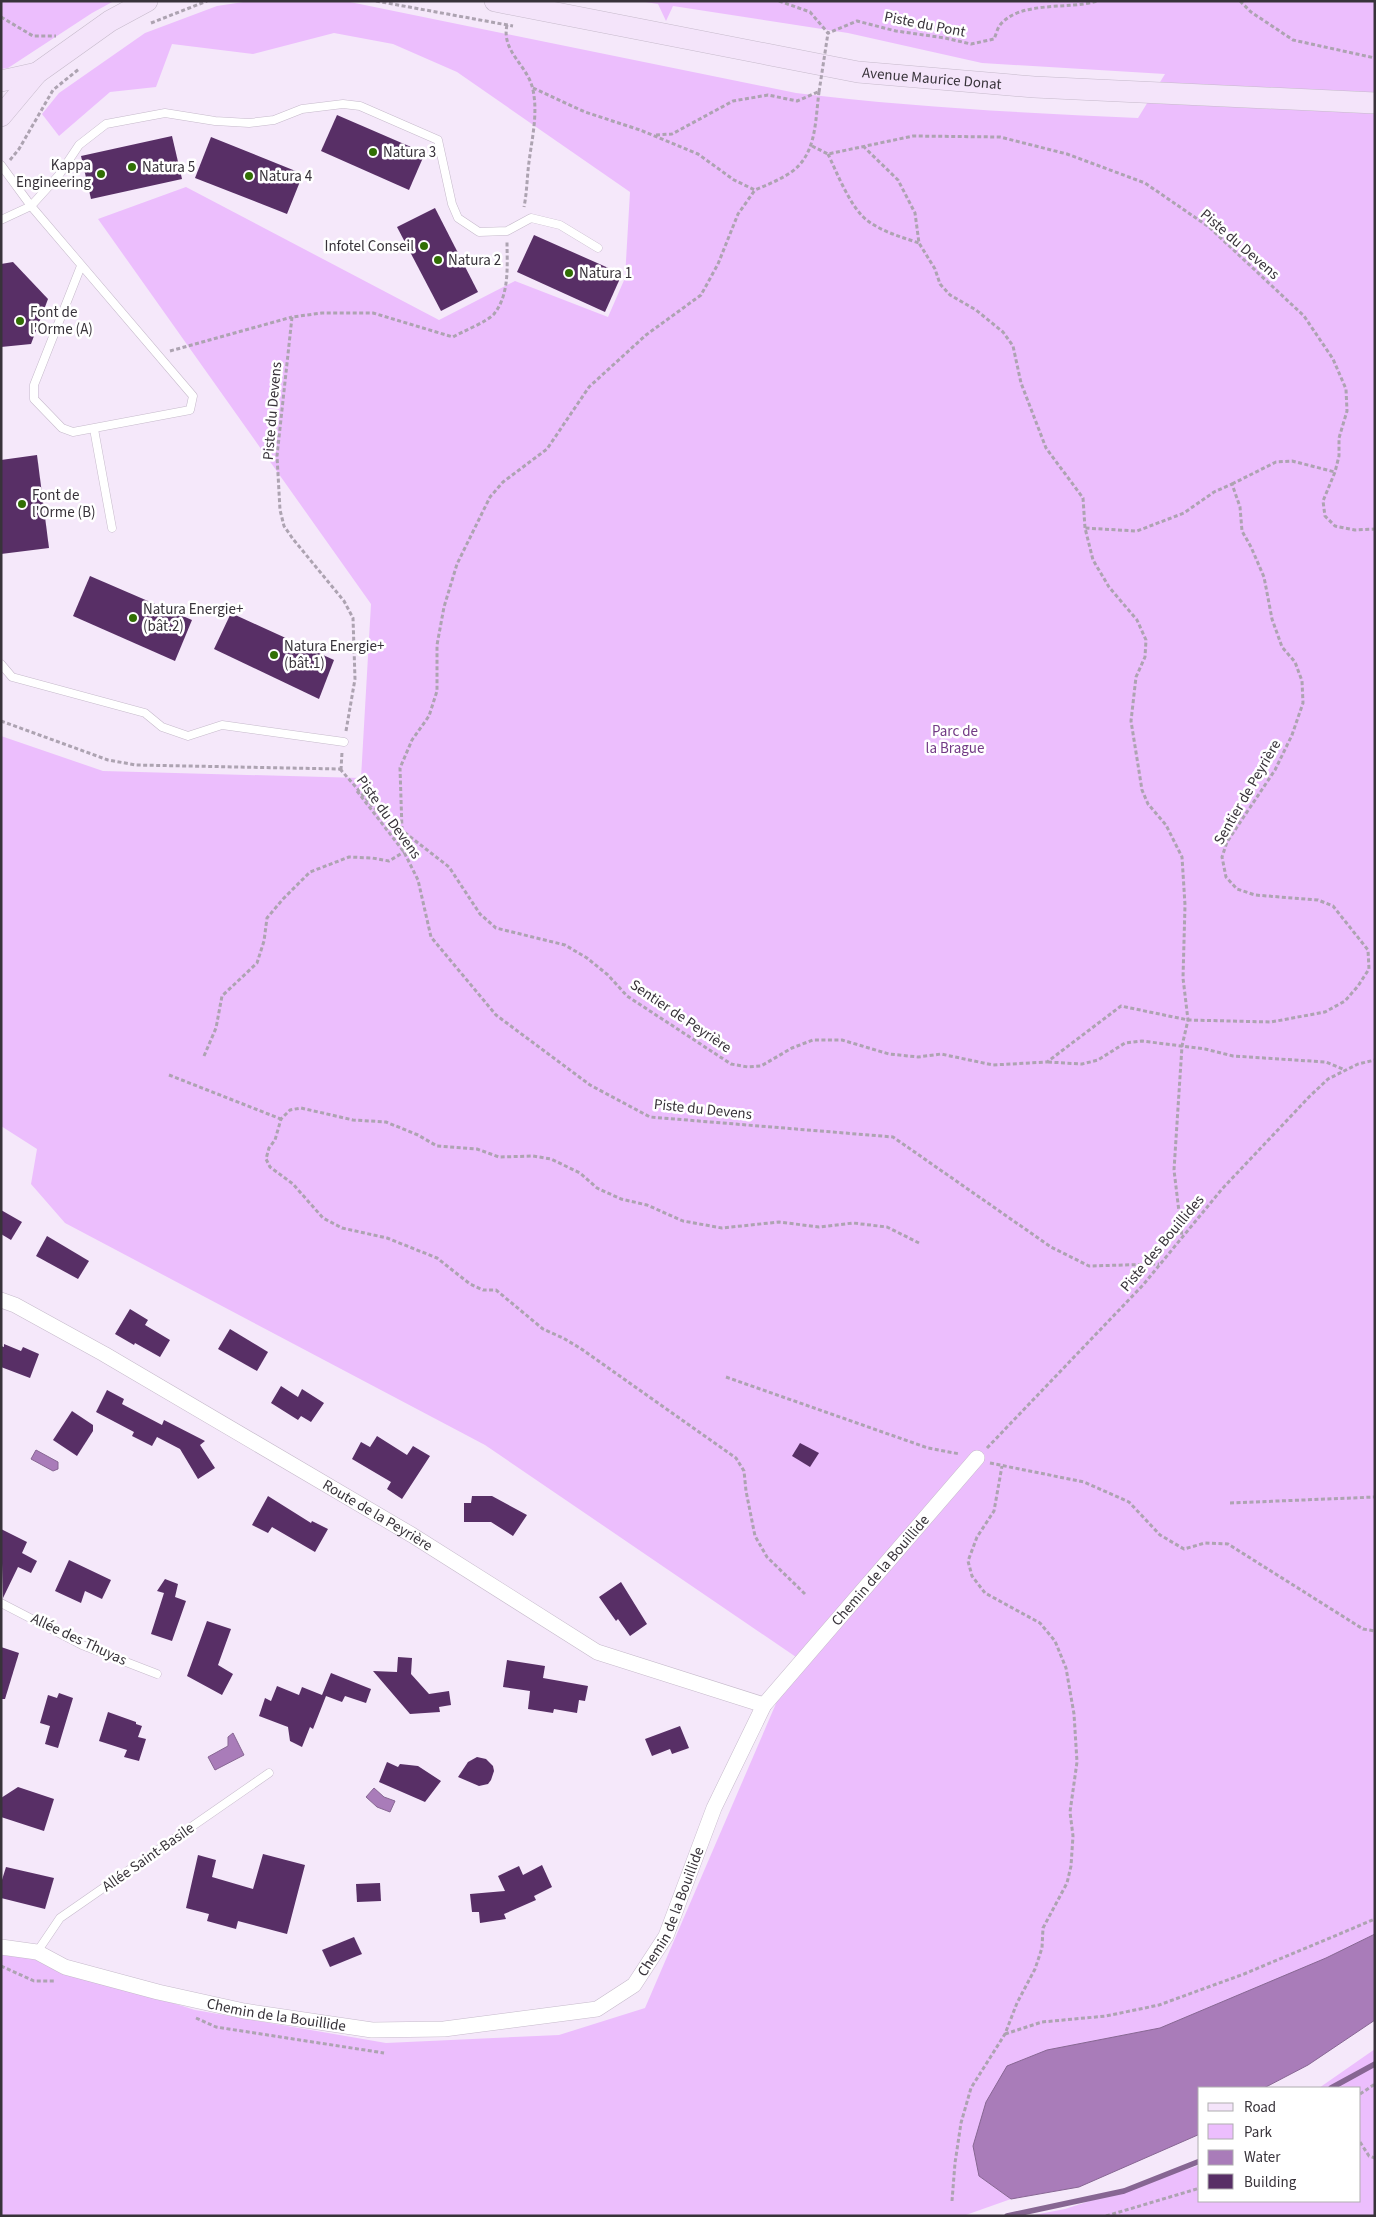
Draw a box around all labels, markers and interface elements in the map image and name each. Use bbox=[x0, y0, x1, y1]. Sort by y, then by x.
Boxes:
street label: Piste du Pont bbox=[882, 6, 967, 43]
street label: Avenue Maurice Donat bbox=[861, 62, 1002, 95]
place label: Natura 3 bbox=[383, 142, 436, 163]
marker: Natura 3 bbox=[367, 146, 379, 158]
place label: Kappa Engineering bbox=[16, 155, 91, 193]
place label: Natura 5 bbox=[142, 157, 195, 178]
marker: Natura 5 bbox=[126, 161, 138, 173]
place label: Natura 4 bbox=[259, 166, 313, 187]
marker: Kappa Engineering bbox=[95, 168, 107, 180]
marker: Natura 4 bbox=[243, 170, 255, 182]
street label: Piste du Devens bbox=[1196, 204, 1284, 285]
place label: Infotel Conseil bbox=[324, 236, 414, 257]
marker: Infotel Conseil bbox=[418, 240, 430, 252]
place label: Natura 2 bbox=[448, 250, 501, 271]
marker: Natura 2 bbox=[432, 254, 444, 266]
place label: Natura 1 bbox=[579, 263, 632, 284]
marker: Natura 1 bbox=[563, 267, 575, 279]
place label: Font de l'Orme (A) bbox=[30, 302, 93, 340]
marker: Font de l'Orme (A) bbox=[14, 315, 26, 327]
street label: Piste du Devens bbox=[258, 361, 287, 461]
place label: Font de l'Orme (B) bbox=[32, 485, 96, 523]
marker: Font de l'Orme (B) bbox=[16, 498, 28, 510]
place label: Natura Energie+ (bât.2) bbox=[143, 599, 243, 637]
marker: Natura Energie+ (bât.2) bbox=[127, 612, 139, 624]
place label: Natura Energie+ (bât.1) bbox=[284, 636, 384, 674]
marker: Natura Energie+ (bât.1) bbox=[268, 649, 280, 661]
park label: Parc de la Brague bbox=[926, 721, 984, 759]
street label: Sentier de Peyrière bbox=[1209, 736, 1286, 849]
street label: Piste du Devens bbox=[351, 771, 426, 863]
street label: Sentier de Peyrière bbox=[626, 975, 736, 1058]
street label: Piste du Devens bbox=[653, 1094, 753, 1125]
street label: Piste des Bouillides bbox=[1116, 1190, 1209, 1296]
street label: Route de la Peyrière bbox=[318, 1475, 437, 1556]
street label: Chemin de la Bouillide bbox=[827, 1510, 935, 1631]
street label: Allée des Thuyas bbox=[27, 1608, 130, 1671]
street label: Allée Saint-Basile bbox=[98, 1818, 199, 1897]
street label: Chemin de la Bouillide bbox=[632, 1844, 710, 1981]
street label: Chemin de la Bouillide bbox=[205, 1993, 347, 2037]
legend bbox=[1198, 2087, 1361, 2202]
text: Road bbox=[1244, 2097, 1276, 2118]
text: Park bbox=[1244, 2122, 1273, 2143]
text: Water bbox=[1244, 2147, 1281, 2168]
text: Building bbox=[1244, 2172, 1297, 2193]

